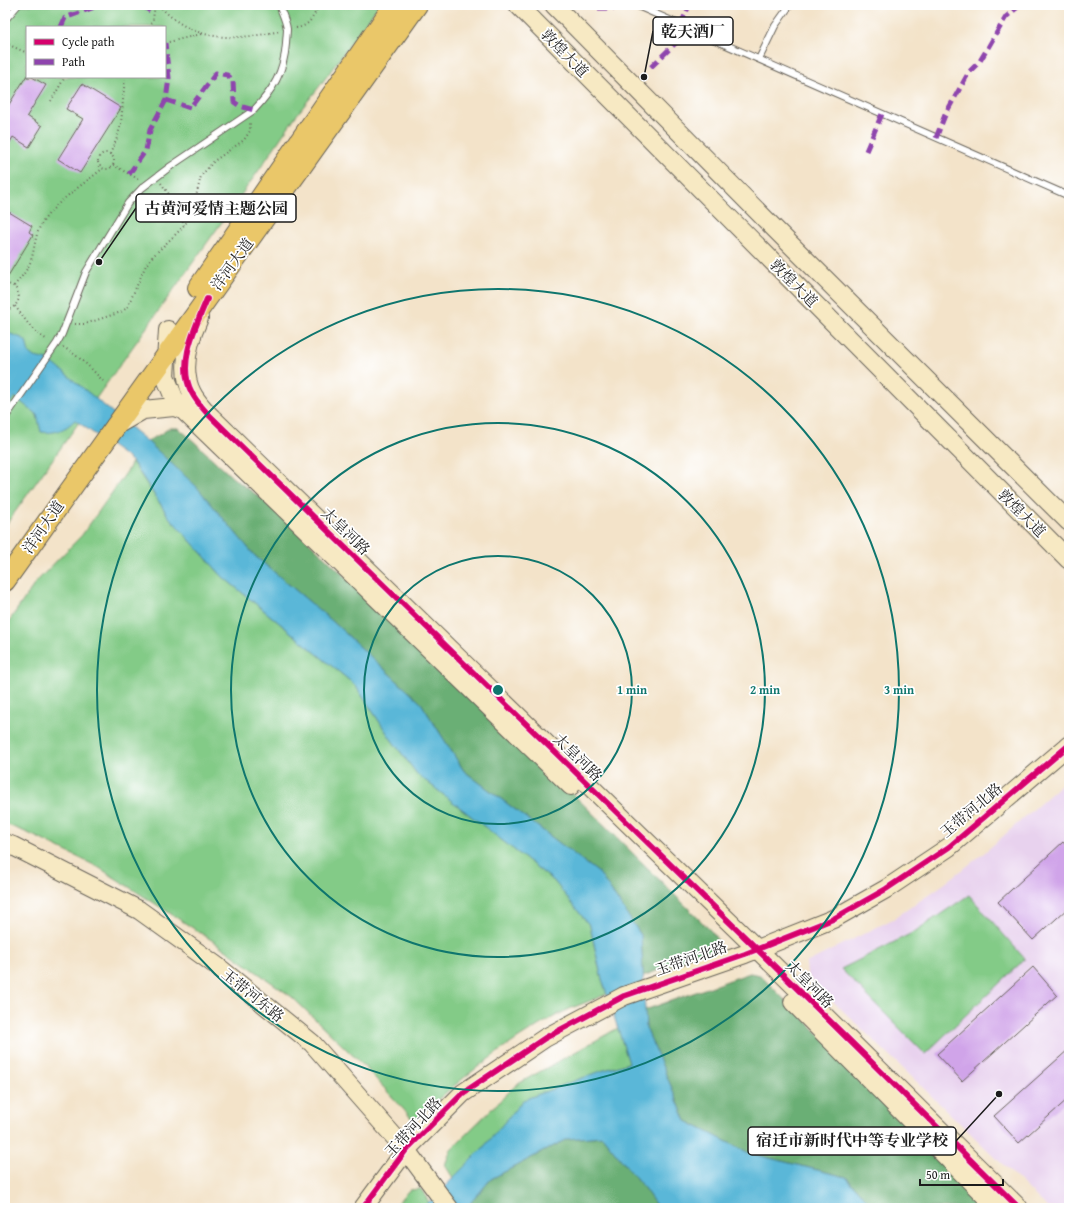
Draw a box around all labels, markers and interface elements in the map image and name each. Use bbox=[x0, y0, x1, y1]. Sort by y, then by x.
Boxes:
callout: 乾天酒厂 bbox=[653, 17, 733, 45]
text: 乾天酒厂 bbox=[661, 19, 725, 43]
street label: 敦煌大道 bbox=[537, 24, 593, 82]
legend bbox=[26, 26, 166, 78]
text: Cycle path bbox=[62, 33, 115, 50]
text: Path bbox=[62, 53, 85, 70]
callout: 古黄河爱情主题公园 bbox=[136, 194, 296, 222]
text: 古黄河爱情主题公园 bbox=[144, 196, 288, 220]
street label: 洋河大道 bbox=[206, 234, 258, 294]
street label: 敦煌大道 bbox=[765, 254, 823, 312]
street label: 敦煌大道 bbox=[993, 484, 1051, 542]
street label: 洋河大道 bbox=[17, 496, 69, 558]
street label: 太皇河路 bbox=[317, 503, 375, 559]
text: 1 min bbox=[617, 681, 647, 698]
text: 2 min bbox=[750, 681, 780, 698]
text: 3 min bbox=[884, 681, 914, 698]
centre of rings bbox=[491, 683, 505, 697]
street label: 太皇河路 bbox=[549, 729, 607, 785]
street label: 玉带河北路 bbox=[936, 778, 1006, 842]
street label: 玉带河北路 bbox=[652, 936, 730, 980]
street label: 太皇河路 bbox=[781, 955, 839, 1013]
street label: 玉带河东路 bbox=[217, 963, 289, 1027]
street label: 玉带河北路 bbox=[380, 1092, 446, 1162]
callout: 宿迁市新时代中等专业学校 bbox=[748, 1127, 956, 1155]
text: 宿迁市新时代中等专业学校 bbox=[756, 1128, 948, 1152]
scale bar bbox=[920, 1161, 1003, 1187]
text: 50 m bbox=[926, 1166, 950, 1183]

